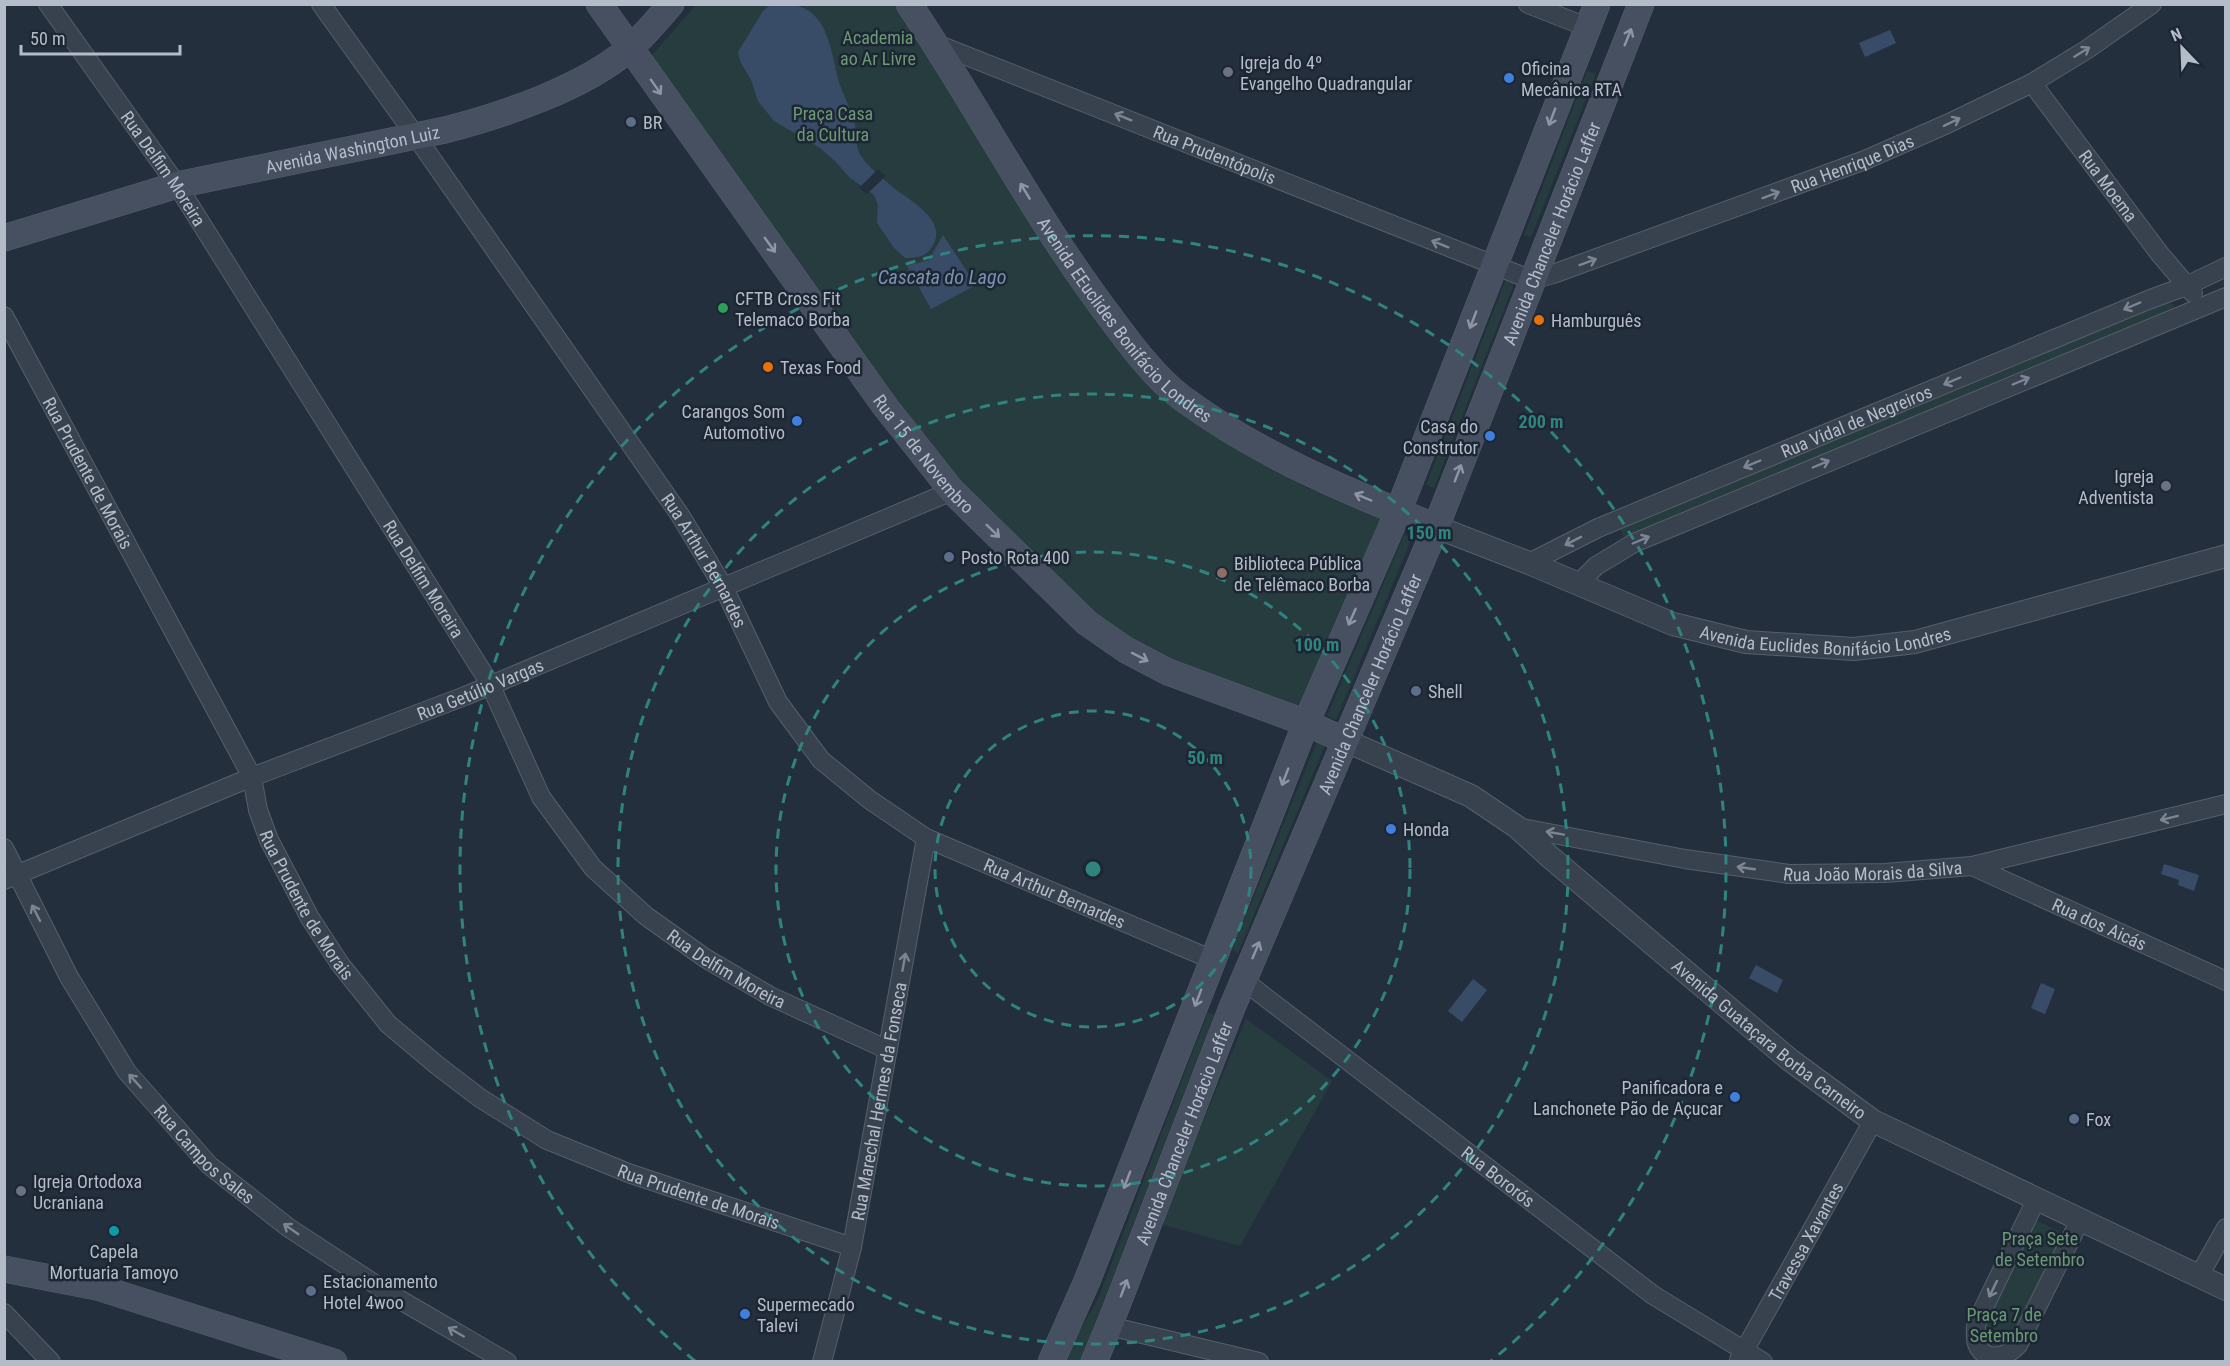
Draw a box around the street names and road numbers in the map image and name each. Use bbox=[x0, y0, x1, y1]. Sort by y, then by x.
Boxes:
street label: Rua Delfim Moreira bbox=[117, 107, 210, 230]
street label: Avenida Chanceler Horácio Laffer bbox=[1498, 118, 1605, 348]
street label: Avenida Washington Luiz bbox=[263, 121, 441, 177]
street label: Rua Prudentópolis bbox=[1150, 121, 1279, 188]
street label: Rua Henrique Dias bbox=[1788, 129, 1917, 197]
street label: Rua Moema bbox=[2075, 145, 2142, 226]
street label: Avenida EEuclides Bonifácio Londres bbox=[1034, 213, 1216, 426]
street label: Rua Vidal de Negreiros bbox=[1778, 380, 1935, 462]
street label: Rua 15 de Novembro bbox=[869, 390, 979, 517]
street label: Rua Prudente de Morais bbox=[39, 393, 138, 552]
street label: Rua Arthur Bernardes bbox=[657, 489, 752, 631]
street label: Rua Delfim Moreira bbox=[379, 516, 469, 641]
street label: Avenida Chanceler Horácio Laffer bbox=[1313, 570, 1426, 797]
street label: Avenida Euclides Bonifácio Londres bbox=[1698, 621, 1953, 660]
street label: Rua Getúlio Vargas bbox=[414, 654, 547, 724]
street label: Rua Prudente de Morais bbox=[256, 827, 359, 984]
street label: Rua Arthur Bernardes bbox=[981, 853, 1129, 932]
street label: Rua João Morais da Silva bbox=[1782, 856, 1963, 885]
street label: Rua dos Aicás bbox=[2049, 893, 2150, 954]
street label: Rua Delfim Moreira bbox=[663, 924, 789, 1012]
street label: Avenida Guataçara Borba Carneiro bbox=[1668, 955, 1871, 1123]
street label: Rua Marechal Hermes da Fonseca bbox=[847, 980, 910, 1222]
street label: Avenida Chanceler Horácio Laffer bbox=[1131, 1018, 1236, 1248]
street label: Rua Campos Sales bbox=[150, 1100, 259, 1208]
street label: Rua Bororós bbox=[1458, 1141, 1539, 1211]
street label: Rua Prudente de Morais bbox=[615, 1159, 783, 1233]
street label: Travessa Xavantes bbox=[1764, 1178, 1847, 1304]

